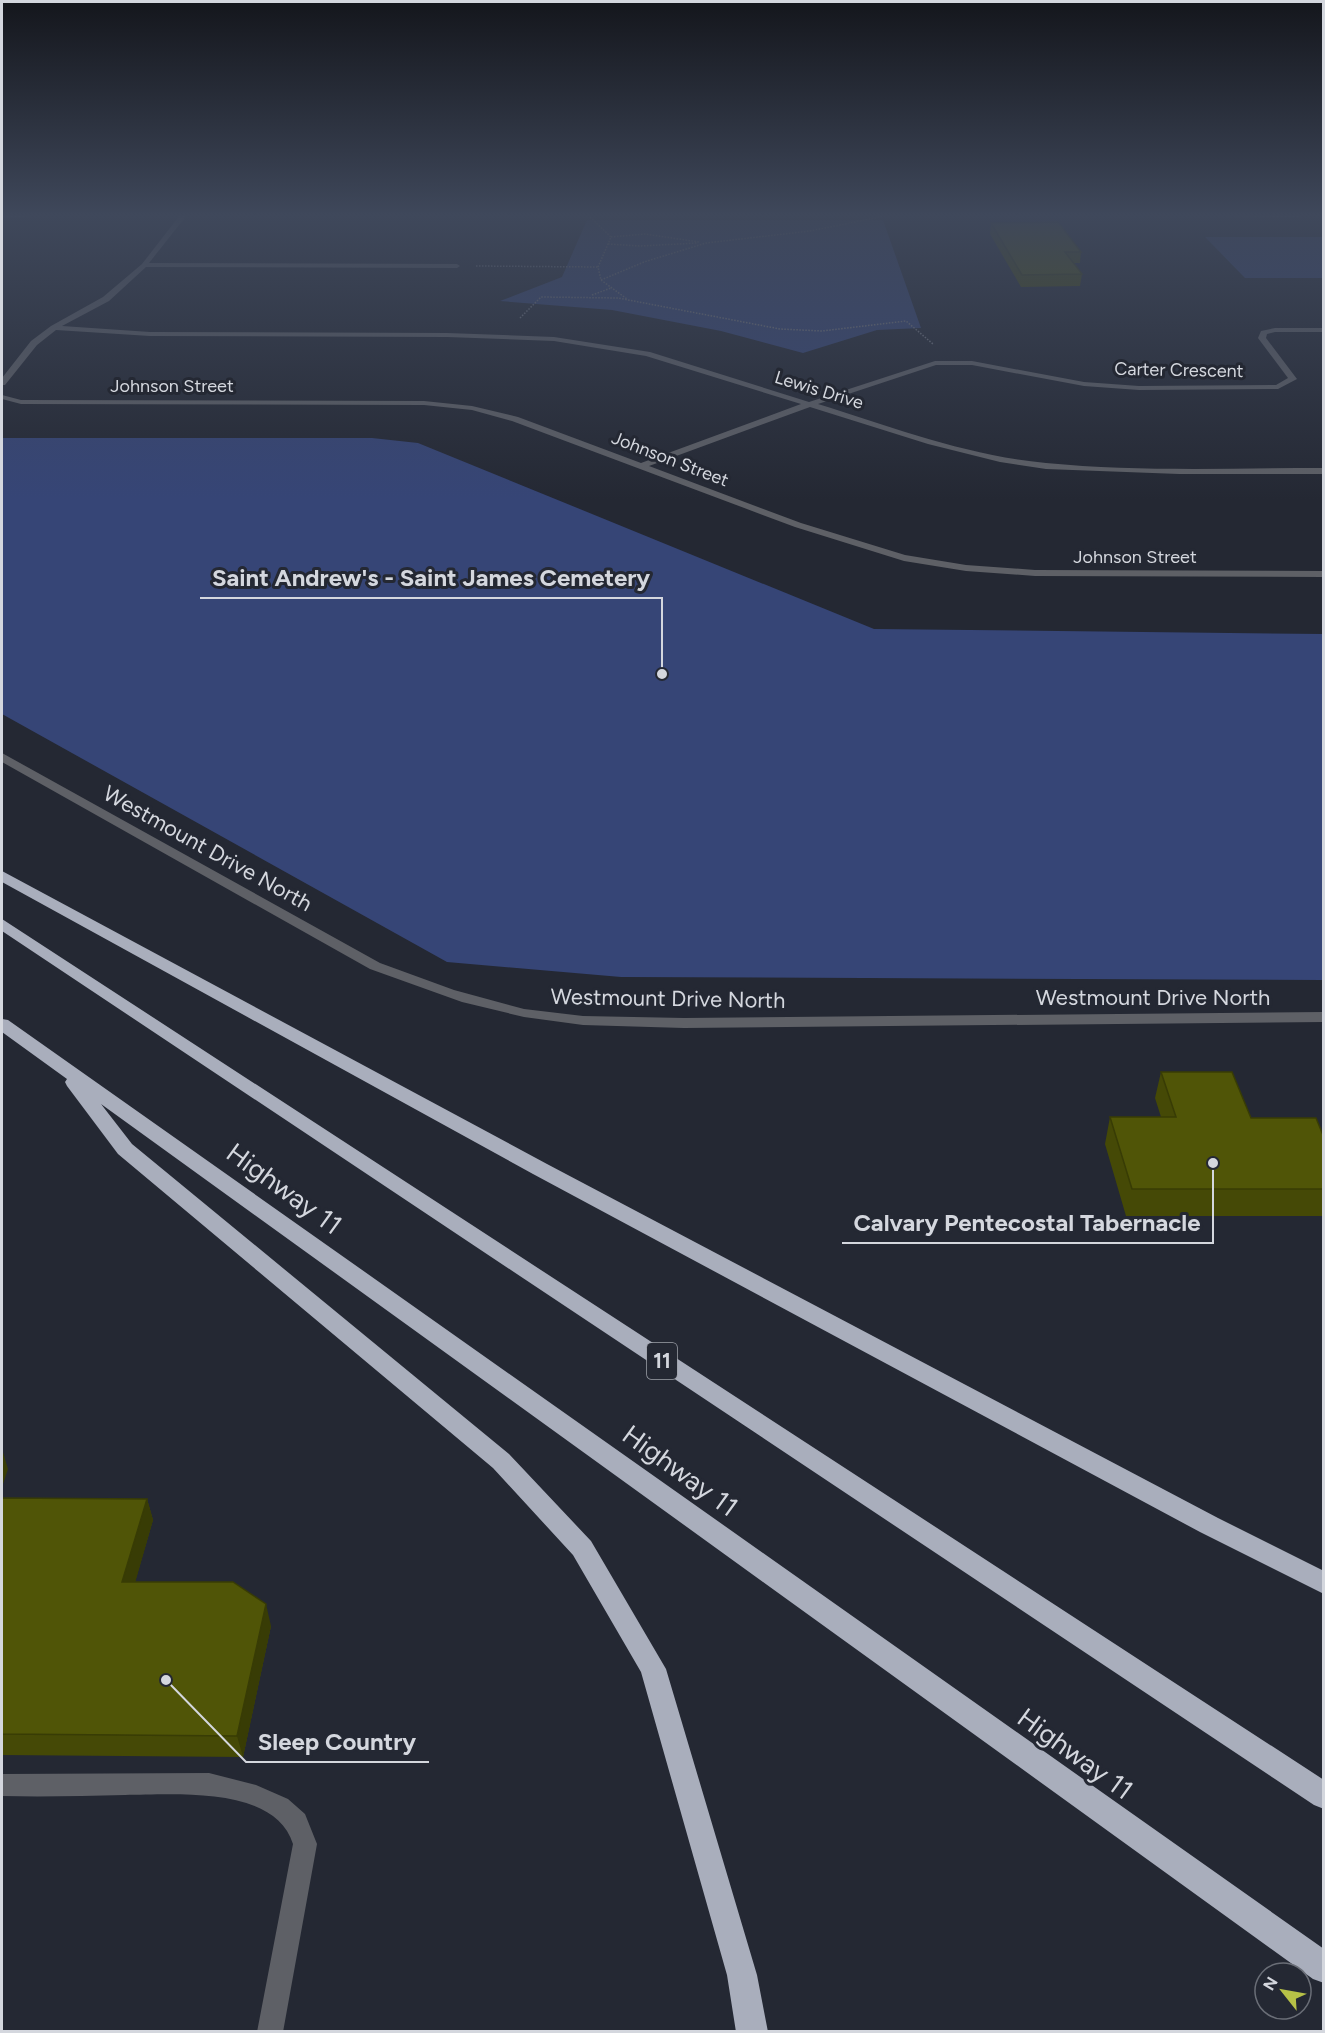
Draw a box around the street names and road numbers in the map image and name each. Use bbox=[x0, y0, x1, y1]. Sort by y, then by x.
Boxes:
street label: Carter Crescent bbox=[1114, 358, 1244, 382]
street label: Lewis Drive bbox=[772, 366, 866, 414]
street label: Johnson Street bbox=[110, 375, 234, 397]
street label: Johnson Street bbox=[608, 427, 732, 491]
street label: Johnson Street bbox=[1073, 546, 1197, 568]
street label: Westmount Drive North bbox=[99, 780, 317, 917]
street label: Westmount Drive North bbox=[550, 983, 786, 1014]
street label: Westmount Drive North bbox=[1036, 984, 1270, 1011]
street label: Highway 11 bbox=[220, 1136, 349, 1242]
road number: 11 bbox=[647, 1343, 677, 1379]
street label: Highway 11 bbox=[616, 1418, 745, 1524]
street label: Highway 11 bbox=[1011, 1701, 1140, 1807]

